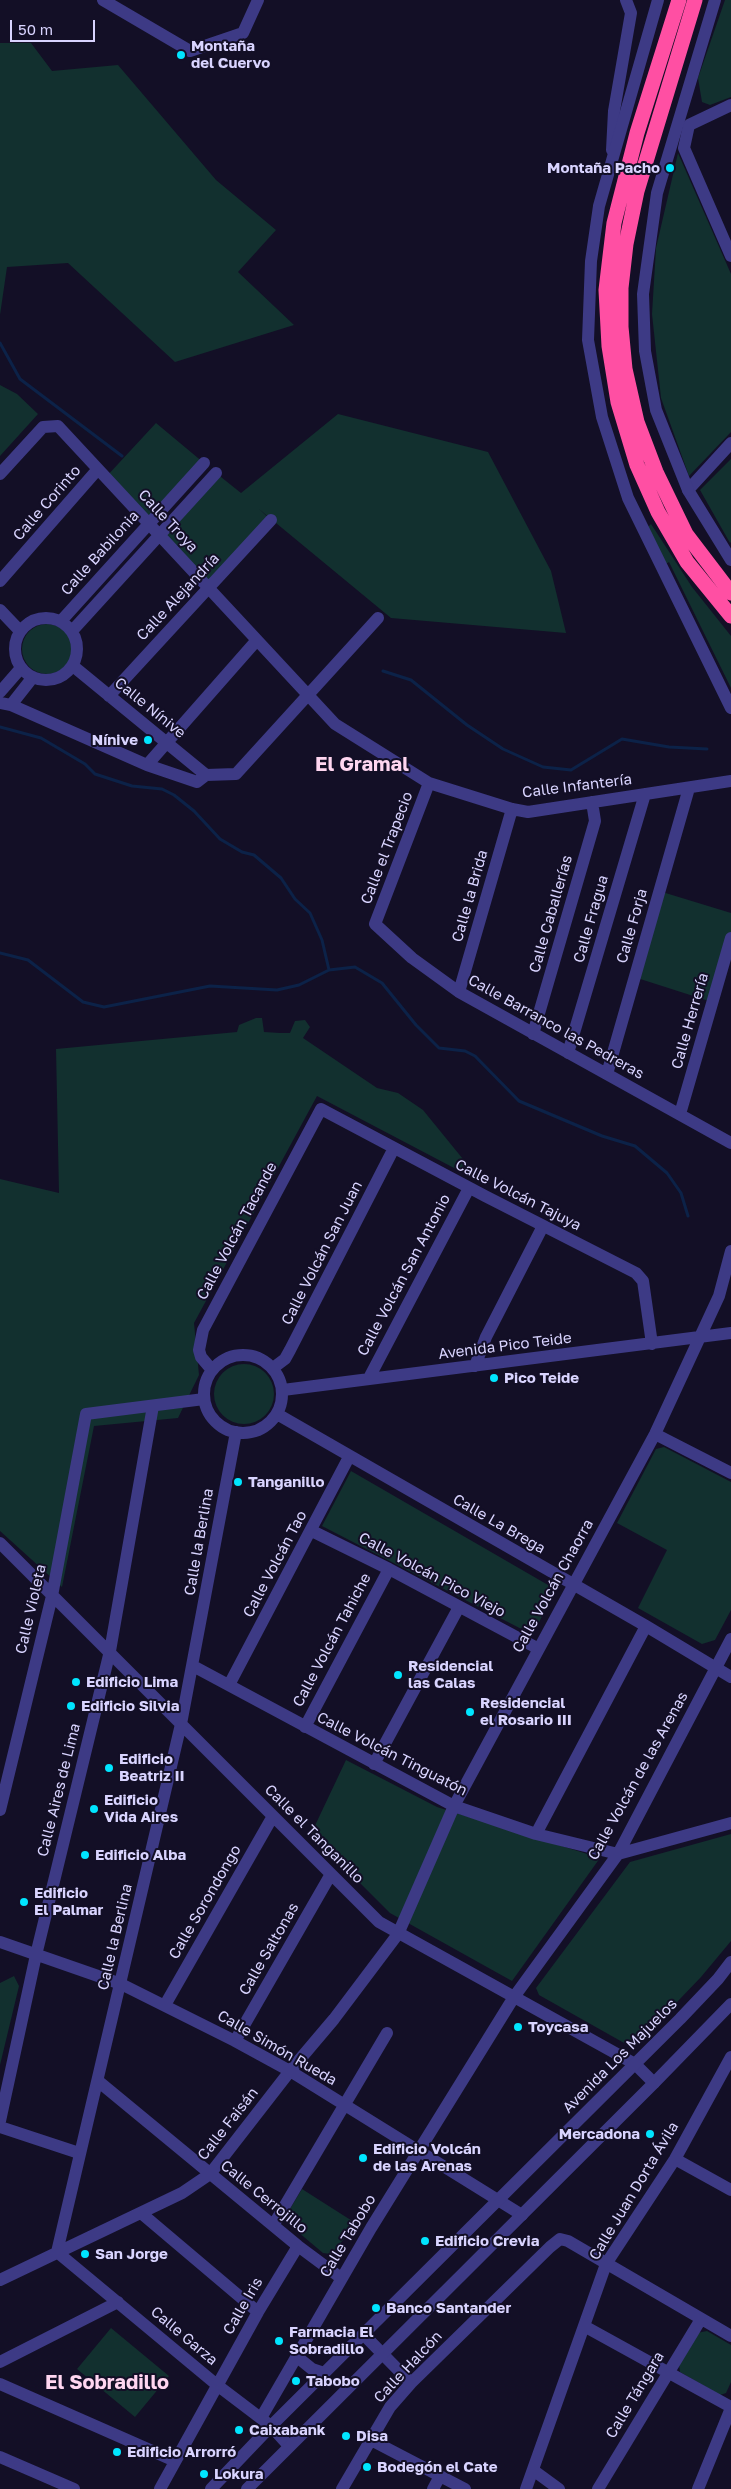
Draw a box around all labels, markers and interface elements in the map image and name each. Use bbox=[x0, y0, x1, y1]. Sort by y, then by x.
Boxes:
scale bar bbox=[12, 10, 98, 42]
text: 50 m bbox=[18, 20, 53, 38]
place label: Montaña del Cuervo bbox=[191, 37, 270, 72]
marker: Montaña del Cuervo bbox=[175, 49, 187, 61]
place label: Montaña Pacho bbox=[547, 159, 660, 177]
marker: Montaña Pacho bbox=[664, 162, 676, 174]
street label: Calle Corinto bbox=[9, 462, 85, 544]
street label: Calle Troya bbox=[134, 486, 202, 556]
street label: Calle Babilonia bbox=[57, 507, 143, 599]
street label: Calle Alejandría bbox=[133, 550, 223, 644]
street label: Calle Nínive bbox=[111, 674, 189, 742]
place label: Nínive bbox=[92, 731, 138, 749]
marker: Nínive bbox=[142, 734, 154, 746]
district label: El Gramal bbox=[315, 753, 409, 777]
street label: Calle Infantería bbox=[521, 770, 633, 802]
street label: Calle el Trapecio bbox=[357, 789, 417, 907]
street label: Calle la Brida bbox=[448, 848, 492, 944]
street label: Calle Caballerías bbox=[526, 853, 576, 975]
street label: Calle Fragua bbox=[570, 873, 612, 965]
street label: Calle Forja bbox=[613, 887, 651, 965]
street label: Calle Barranco las Pedreras bbox=[465, 971, 647, 1083]
street label: Calle Herrería bbox=[668, 971, 712, 1071]
street label: Calle Volcán Tajuya bbox=[452, 1155, 584, 1235]
street label: Calle Volcán Tacande bbox=[193, 1159, 281, 1303]
street label: Calle Volcán San Juan bbox=[278, 1178, 366, 1328]
street label: Calle Volcán San Antonio bbox=[354, 1191, 454, 1359]
street label: Avenida Pico Teide bbox=[437, 1329, 573, 1363]
place label: Pico Teide bbox=[504, 1369, 579, 1387]
marker: Pico Teide bbox=[488, 1372, 500, 1384]
place label: Tanganillo bbox=[248, 1473, 324, 1491]
marker: Tanganillo bbox=[232, 1476, 244, 1488]
street label: Calle la Berlina bbox=[181, 1487, 217, 1597]
street label: Calle La Brega bbox=[450, 1490, 548, 1558]
street label: Calle Volcán Tao bbox=[239, 1507, 311, 1621]
street label: Calle Volcán Chaorra bbox=[509, 1516, 597, 1656]
street label: Calle Volcán Pico Viejo bbox=[356, 1529, 508, 1621]
street label: Calle Violeta bbox=[12, 1562, 50, 1656]
street label: Calle Volcán Tahiche bbox=[289, 1570, 375, 1710]
place label: Residencial las Calas bbox=[408, 1657, 493, 1692]
marker: Residencial las Calas bbox=[392, 1669, 404, 1681]
place label: Edificio Lima bbox=[86, 1673, 178, 1691]
marker: Edificio Lima bbox=[70, 1676, 82, 1688]
street label: Calle Volcán de las Arenas bbox=[584, 1689, 692, 1863]
place label: Residencial el Rosario III bbox=[480, 1694, 572, 1729]
place label: Edificio Silvia bbox=[81, 1697, 179, 1715]
marker: Edificio Silvia bbox=[65, 1700, 77, 1712]
marker: Residencial el Rosario III bbox=[464, 1706, 476, 1718]
street label: Calle Volcán Tinguatón bbox=[314, 1708, 470, 1800]
street label: Calle Aires de Lima bbox=[34, 1721, 84, 1859]
place label: Edificio Beatriz II bbox=[119, 1750, 185, 1785]
marker: Edificio Beatriz II bbox=[103, 1762, 115, 1774]
street label: Calle el Tanganillo bbox=[261, 1781, 367, 1887]
place label: Edificio Vida Aires bbox=[104, 1791, 178, 1826]
marker: Edificio Vida Aires bbox=[88, 1803, 100, 1815]
street label: Calle Sorondongo bbox=[165, 1842, 245, 1962]
place label: Edificio Alba bbox=[95, 1846, 186, 1864]
marker: Edificio Alba bbox=[79, 1849, 91, 1861]
street label: Calle la Berlina bbox=[94, 1882, 136, 1992]
place label: Edificio El Palmar bbox=[34, 1884, 103, 1919]
marker: Edificio El Palmar bbox=[18, 1896, 30, 1908]
street label: Calle Saltonas bbox=[235, 1900, 303, 1998]
street label: Avenida Los Majuelos bbox=[559, 1995, 681, 2117]
street label: Calle Simón Rueda bbox=[214, 2007, 340, 2089]
place label: Toycasa bbox=[528, 2018, 588, 2036]
marker: Toycasa bbox=[512, 2021, 524, 2033]
street label: Calle Faisán bbox=[194, 2084, 262, 2164]
street label: Calle Juan Dorta Ávila bbox=[586, 2119, 682, 2263]
place label: Mercadona bbox=[559, 2125, 640, 2143]
marker: Mercadona bbox=[644, 2128, 656, 2140]
place label: Edificio Volcán de las Arenas bbox=[373, 2140, 481, 2175]
marker: Edificio Volcán de las Arenas bbox=[357, 2152, 369, 2164]
street label: Calle Cerrojillo bbox=[217, 2156, 311, 2238]
street label: Calle Tabobo bbox=[316, 2191, 380, 2281]
place label: Edificio Crevia bbox=[435, 2232, 539, 2250]
marker: Edificio Crevia bbox=[419, 2235, 431, 2247]
place label: San Jorge bbox=[95, 2245, 168, 2263]
marker: San Jorge bbox=[79, 2248, 91, 2260]
street label: Calle Iris bbox=[219, 2274, 267, 2338]
place label: Banco Santander bbox=[386, 2299, 511, 2317]
marker: Banco Santander bbox=[370, 2302, 382, 2314]
street label: Calle Garza bbox=[147, 2303, 221, 2369]
place label: Farmacia El Sobradillo bbox=[289, 2323, 374, 2358]
street label: Calle Halcón bbox=[370, 2327, 446, 2407]
marker: Farmacia El Sobradillo bbox=[273, 2335, 285, 2347]
street label: Calle Tángara bbox=[602, 2348, 668, 2442]
district label: El Sobradillo bbox=[45, 2371, 169, 2395]
place label: Tabobo bbox=[306, 2372, 360, 2390]
marker: Tabobo bbox=[290, 2375, 302, 2387]
place label: Caixabank bbox=[249, 2421, 325, 2439]
marker: Caixabank bbox=[233, 2424, 245, 2436]
place label: Disa bbox=[356, 2427, 388, 2445]
marker: Disa bbox=[340, 2430, 352, 2442]
place label: Edificio Arrorró bbox=[127, 2443, 236, 2461]
marker: Edificio Arrorró bbox=[111, 2446, 123, 2458]
place label: Bodegón el Cate bbox=[377, 2458, 498, 2476]
marker: Bodegón el Cate bbox=[361, 2461, 373, 2473]
place label: Lokura bbox=[214, 2465, 264, 2483]
marker: Lokura bbox=[198, 2468, 210, 2480]

